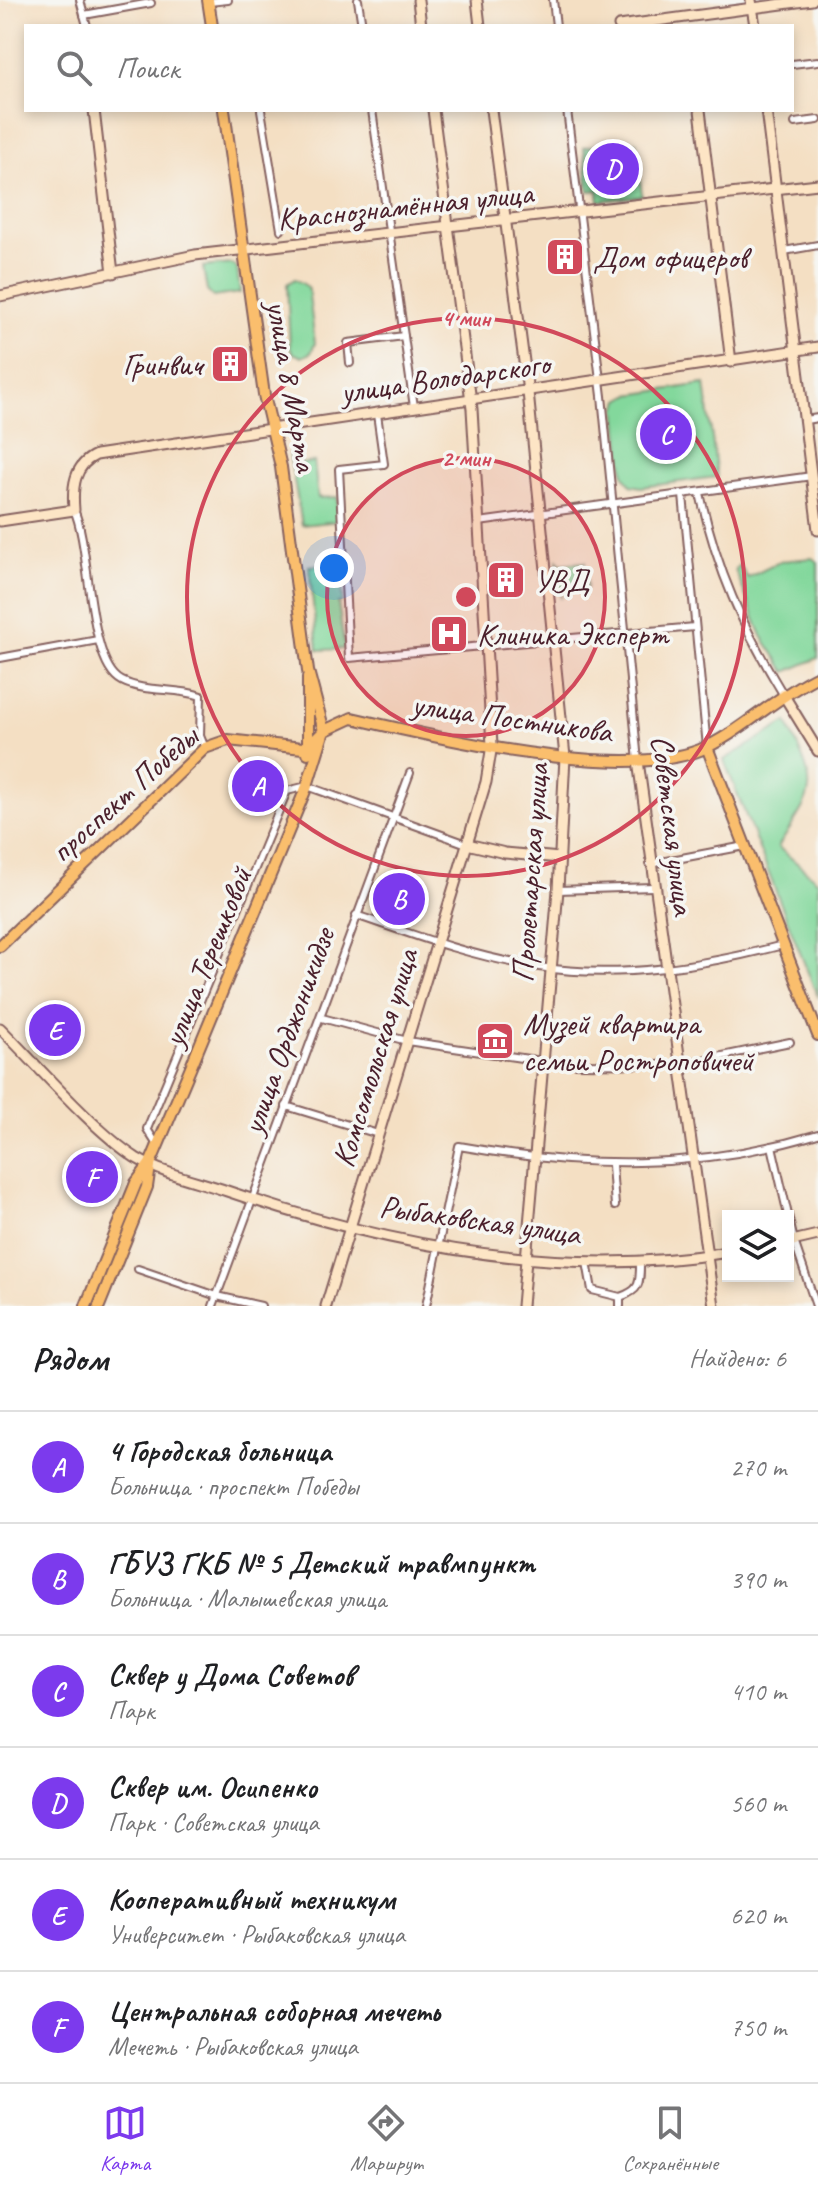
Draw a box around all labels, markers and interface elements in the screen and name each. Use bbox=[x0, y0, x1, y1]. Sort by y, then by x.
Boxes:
search box bbox=[24, 24, 794, 112]
icon: search bbox=[52, 46, 96, 90]
text: Поиск bbox=[116, 49, 179, 87]
pin: D bbox=[587, 139, 639, 199]
street label: Краснознамённая улица bbox=[275, 172, 537, 240]
building icon: Дом офицеров bbox=[544, 236, 586, 278]
place label: Дом офицеров bbox=[593, 237, 753, 278]
street label: улица 8 Марта bbox=[256, 295, 328, 477]
text: 4 мин bbox=[442, 303, 492, 333]
building icon: Гринвич bbox=[209, 343, 251, 385]
street label: улица Володарского bbox=[336, 343, 556, 413]
place label: Гринвич bbox=[123, 344, 205, 385]
pin: C bbox=[640, 404, 692, 464]
text: 2 мин bbox=[442, 443, 492, 473]
your location bbox=[314, 548, 354, 588]
building icon: УВД bbox=[485, 559, 527, 601]
place label: УВД bbox=[534, 560, 591, 601]
centre of rings bbox=[452, 583, 480, 611]
hospital icon: Клиника Эксперт bbox=[428, 613, 470, 655]
place label: Клиника Эксперт bbox=[477, 614, 671, 655]
street label: улица Постникова bbox=[407, 683, 617, 753]
street label: проспект Победы bbox=[41, 715, 208, 871]
street label: Советская улица bbox=[642, 733, 705, 919]
pin: A bbox=[232, 756, 284, 816]
street label: Пролетарская улица bbox=[502, 760, 558, 984]
street label: улица Терешковой bbox=[152, 860, 262, 1054]
pin: B bbox=[373, 869, 425, 929]
street label: улица Орджоникидзе bbox=[231, 920, 345, 1142]
street label: Комсомольская улица bbox=[322, 942, 428, 1172]
pin: E bbox=[29, 1000, 81, 1060]
place label: Музей квартира семьи Ростроповичей bbox=[523, 1003, 755, 1081]
museum icon: Музей квартира семьи Ростроповичей bbox=[474, 1020, 516, 1062]
pin: F bbox=[66, 1147, 118, 1207]
street label: Рыбаковская улица bbox=[377, 1186, 585, 1255]
map controls bbox=[722, 1210, 794, 1282]
button: layers bbox=[722, 1210, 794, 1282]
text: Рядом bbox=[32, 1337, 108, 1380]
text: Найдено: 6 bbox=[689, 1342, 786, 1375]
text: 4 Городская больница bbox=[108, 1432, 331, 1470]
text: A bbox=[51, 1451, 65, 1484]
text: 270 m bbox=[730, 1451, 786, 1484]
text: Больница · проспект Победы bbox=[108, 1470, 358, 1503]
text: ГБУЗ ГКБ № 5 Детский травмпункт bbox=[108, 1544, 535, 1582]
text: B bbox=[51, 1563, 65, 1596]
text: 390 m bbox=[730, 1563, 786, 1596]
text: Больница · Малышевская улица bbox=[108, 1582, 386, 1615]
text: Сквер у Дома Советов bbox=[108, 1656, 354, 1694]
text: C bbox=[52, 1675, 64, 1708]
text: 410 m bbox=[730, 1675, 786, 1708]
text: Парк bbox=[108, 1694, 154, 1727]
text: Сквер им. Осипенко bbox=[108, 1768, 317, 1806]
text: D bbox=[50, 1787, 66, 1820]
text: 560 m bbox=[730, 1787, 786, 1820]
text: Парк · Советская улица bbox=[108, 1806, 319, 1839]
text: Кооперативный техникум bbox=[108, 1880, 395, 1918]
text: E bbox=[51, 1899, 65, 1932]
text: 620 m bbox=[730, 1899, 786, 1932]
text: Университет · Рыбаковская улица bbox=[108, 1918, 405, 1951]
text: Центральная соборная мечеть bbox=[108, 1992, 440, 2030]
text: F bbox=[52, 2011, 64, 2044]
text: 750 m bbox=[730, 2011, 786, 2044]
text: Мечеть · Рыбаковская улица bbox=[108, 2030, 358, 2063]
tab: Карта bbox=[100, 2101, 150, 2177]
tab: Маршрут bbox=[350, 2101, 423, 2177]
tab: Сохранённые bbox=[623, 2101, 718, 2177]

